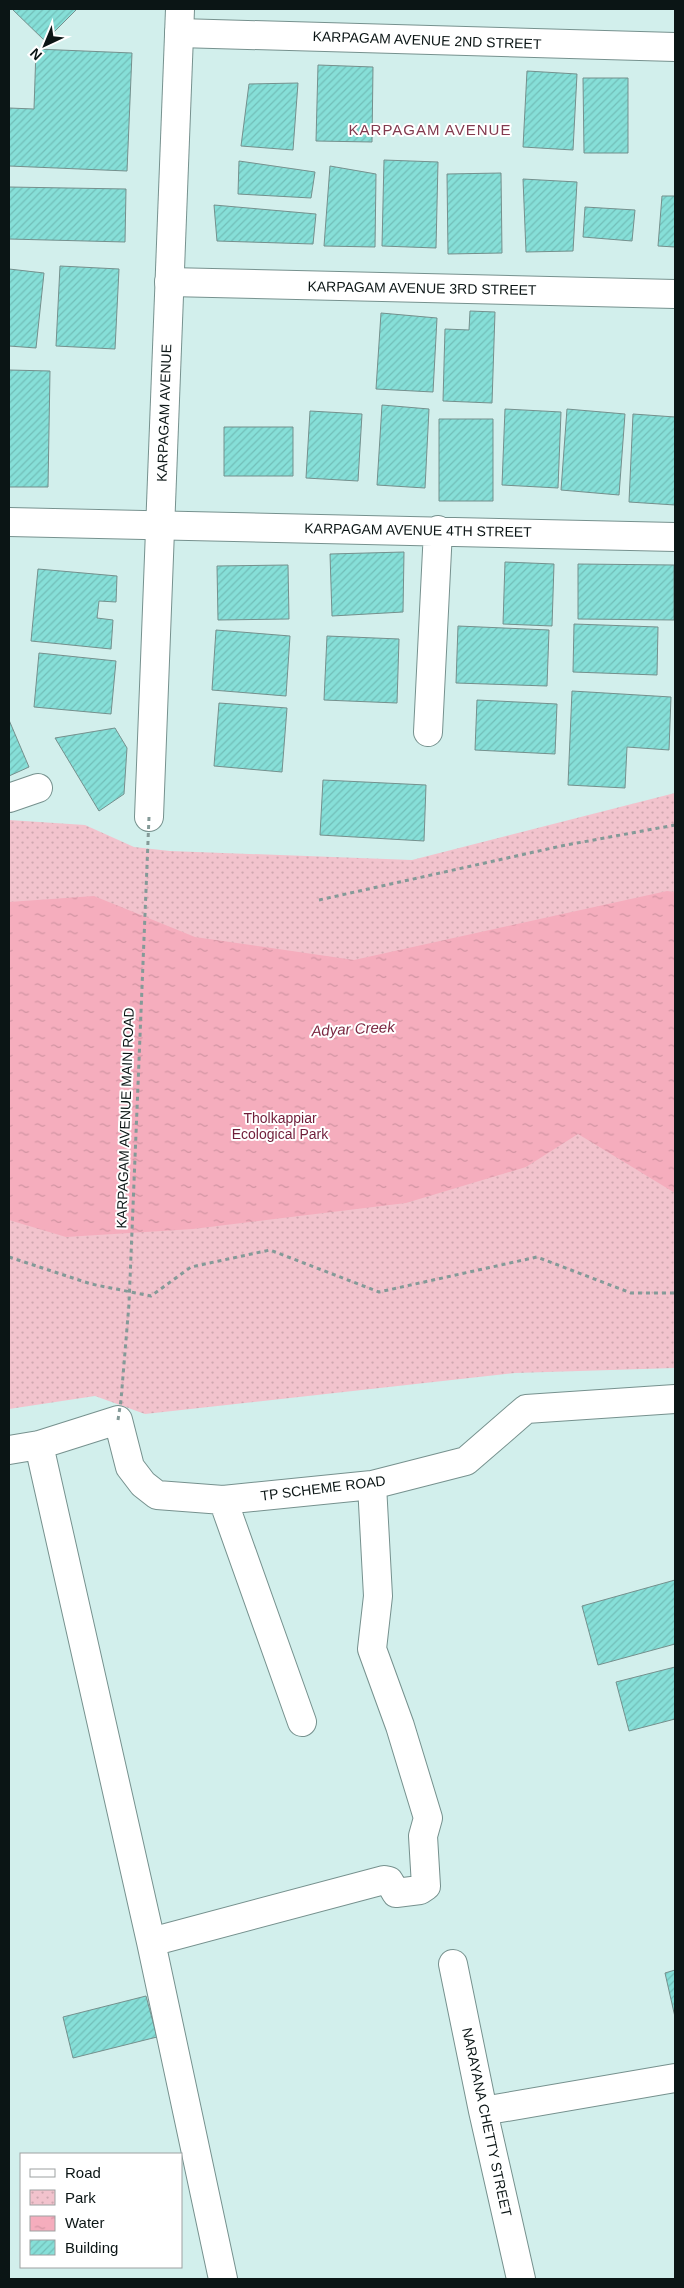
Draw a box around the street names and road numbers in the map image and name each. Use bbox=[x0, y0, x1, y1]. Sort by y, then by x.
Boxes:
street label: KARPAGAM AVENUE 2ND STREET bbox=[312, 28, 542, 52]
street label: KARPAGAM AVENUE 3RD STREET bbox=[307, 278, 537, 298]
street label: KARPAGAM AVENUE bbox=[154, 344, 174, 482]
street label: KARPAGAM AVENUE 4TH STREET bbox=[304, 520, 532, 540]
street label: KARPAGAM AVENUE MAIN ROAD bbox=[113, 1007, 137, 1229]
street label: TP SCHEME ROAD bbox=[260, 1472, 386, 1504]
street label: NARAYANA CHETTY STREET bbox=[459, 2026, 515, 2218]

